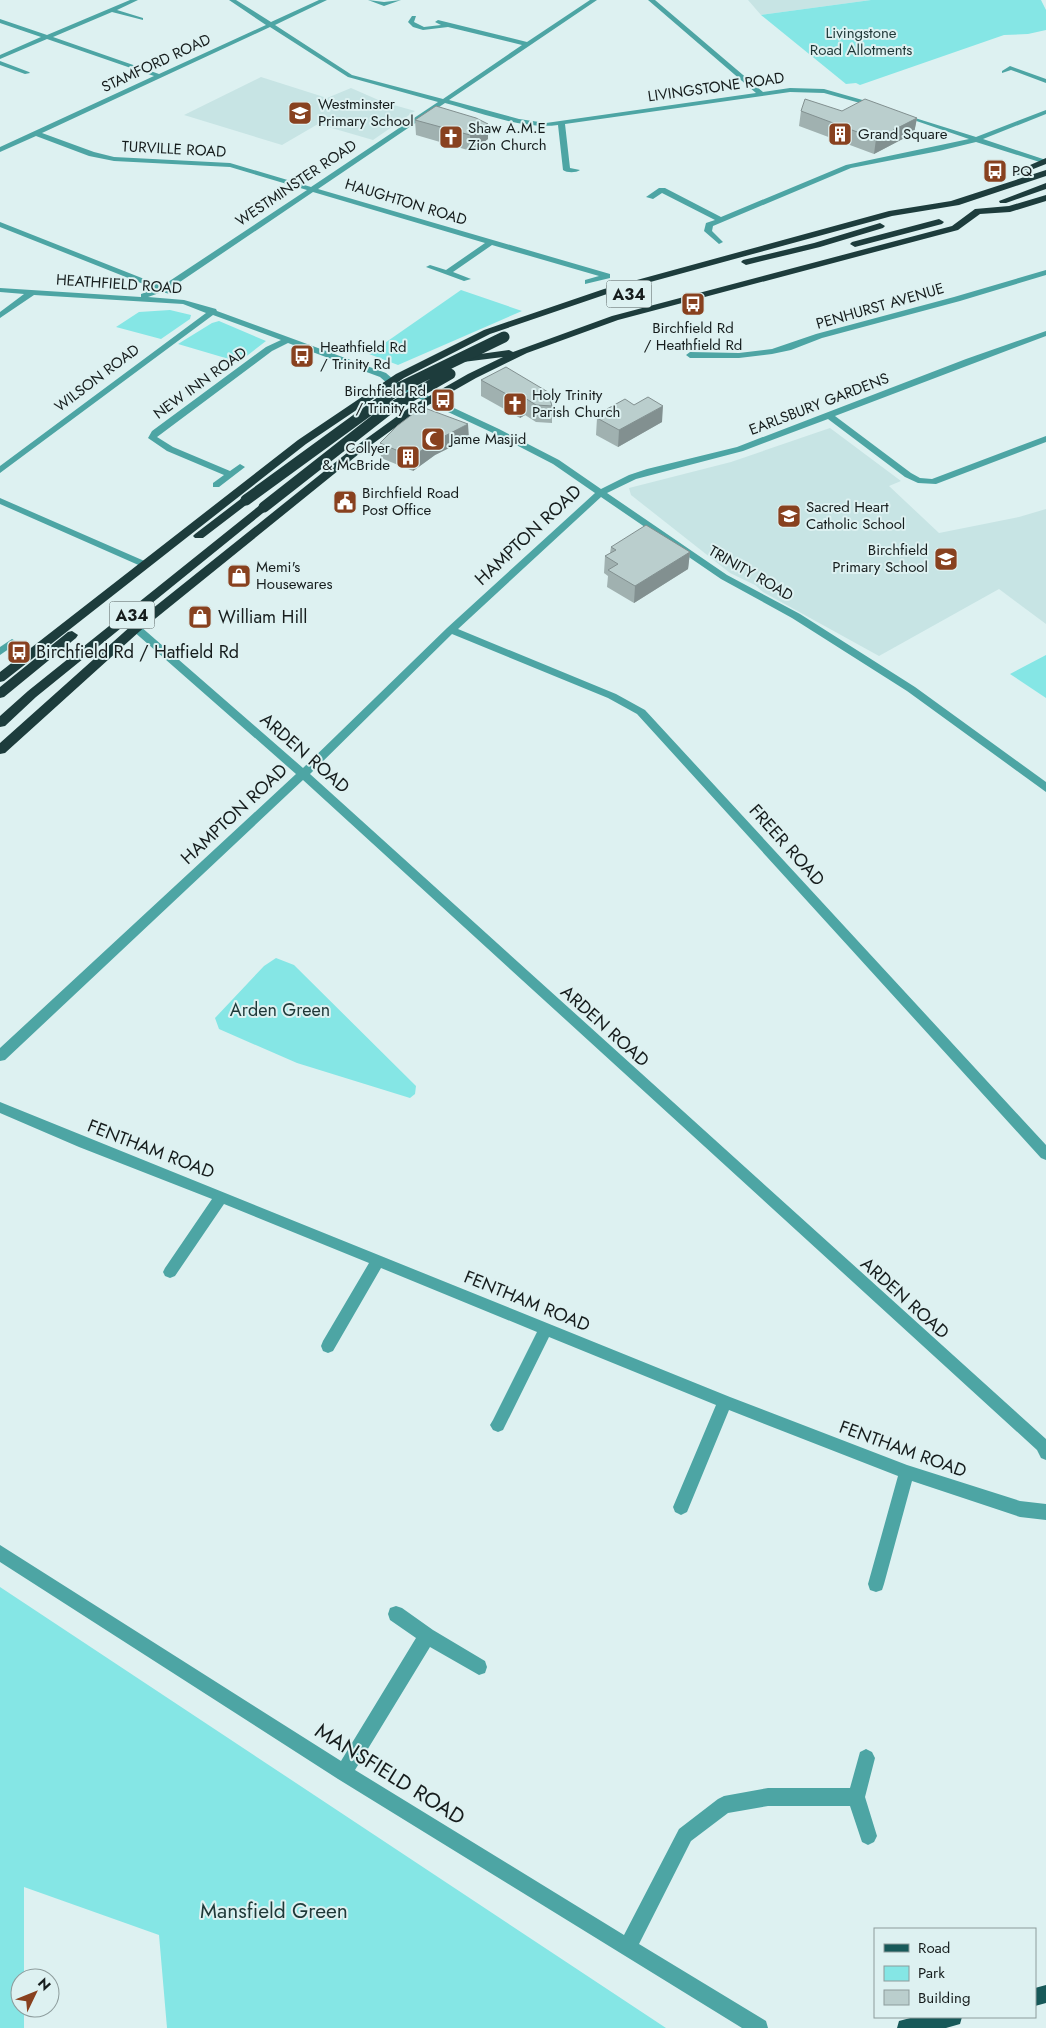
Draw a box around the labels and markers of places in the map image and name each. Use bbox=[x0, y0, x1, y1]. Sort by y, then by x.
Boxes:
place label: Westminster Primary School bbox=[318, 93, 414, 132]
school or university icon: Westminster Primary School bbox=[287, 100, 313, 126]
place label: Shaw A.M.E Zion Church bbox=[468, 117, 547, 156]
building icon: Grand Square bbox=[827, 121, 853, 147]
place label: Grand Square bbox=[858, 123, 948, 145]
church icon: Shaw A.M.E Zion Church bbox=[438, 124, 464, 150]
bus stop icon: PQ bbox=[982, 158, 1008, 184]
place label: PQ bbox=[1012, 160, 1032, 182]
bus stop icon: Birchfield Rd / Heathfield Rd bbox=[680, 291, 706, 317]
place label: Birchfield Rd / Heathfield Rd bbox=[644, 317, 742, 356]
place label: Heathfield Rd / Trinity Rd bbox=[320, 336, 407, 375]
bus stop icon: Heathfield Rd / Trinity Rd bbox=[289, 343, 315, 369]
place label: Birchfield Rd / Trinity Rd bbox=[344, 380, 426, 419]
place label: Holy Trinity Parish Church bbox=[532, 384, 620, 423]
bus stop icon: Birchfield Rd / Trinity Rd bbox=[430, 387, 456, 413]
church icon: Holy Trinity Parish Church bbox=[502, 391, 528, 417]
mosque icon: Jame Masjid bbox=[420, 426, 446, 452]
place label: Jame Masjid bbox=[448, 428, 526, 450]
place label: Collyer & McBride bbox=[322, 437, 391, 476]
building icon: Collyer & McBride bbox=[395, 444, 421, 470]
place label: Birchfield Road Post Office bbox=[362, 482, 459, 521]
public building icon: Birchfield Road Post Office bbox=[332, 489, 358, 515]
place label: Sacred Heart Catholic School bbox=[806, 496, 905, 535]
school or university icon: Sacred Heart Catholic School bbox=[776, 503, 802, 529]
place label: Birchfield Primary School bbox=[832, 539, 928, 578]
school or university icon: Birchfield Primary School bbox=[933, 546, 959, 572]
place label: Memi's Housewares bbox=[256, 556, 332, 595]
shop icon: Memi's Housewares bbox=[226, 563, 252, 589]
shop icon: William Hill bbox=[187, 604, 213, 630]
place label: William Hill bbox=[218, 604, 307, 630]
bus stop icon: Birchfield Rd / Hatfield Rd bbox=[6, 639, 32, 665]
place label: Birchfield Rd / Hatfield Rd bbox=[36, 639, 239, 665]

